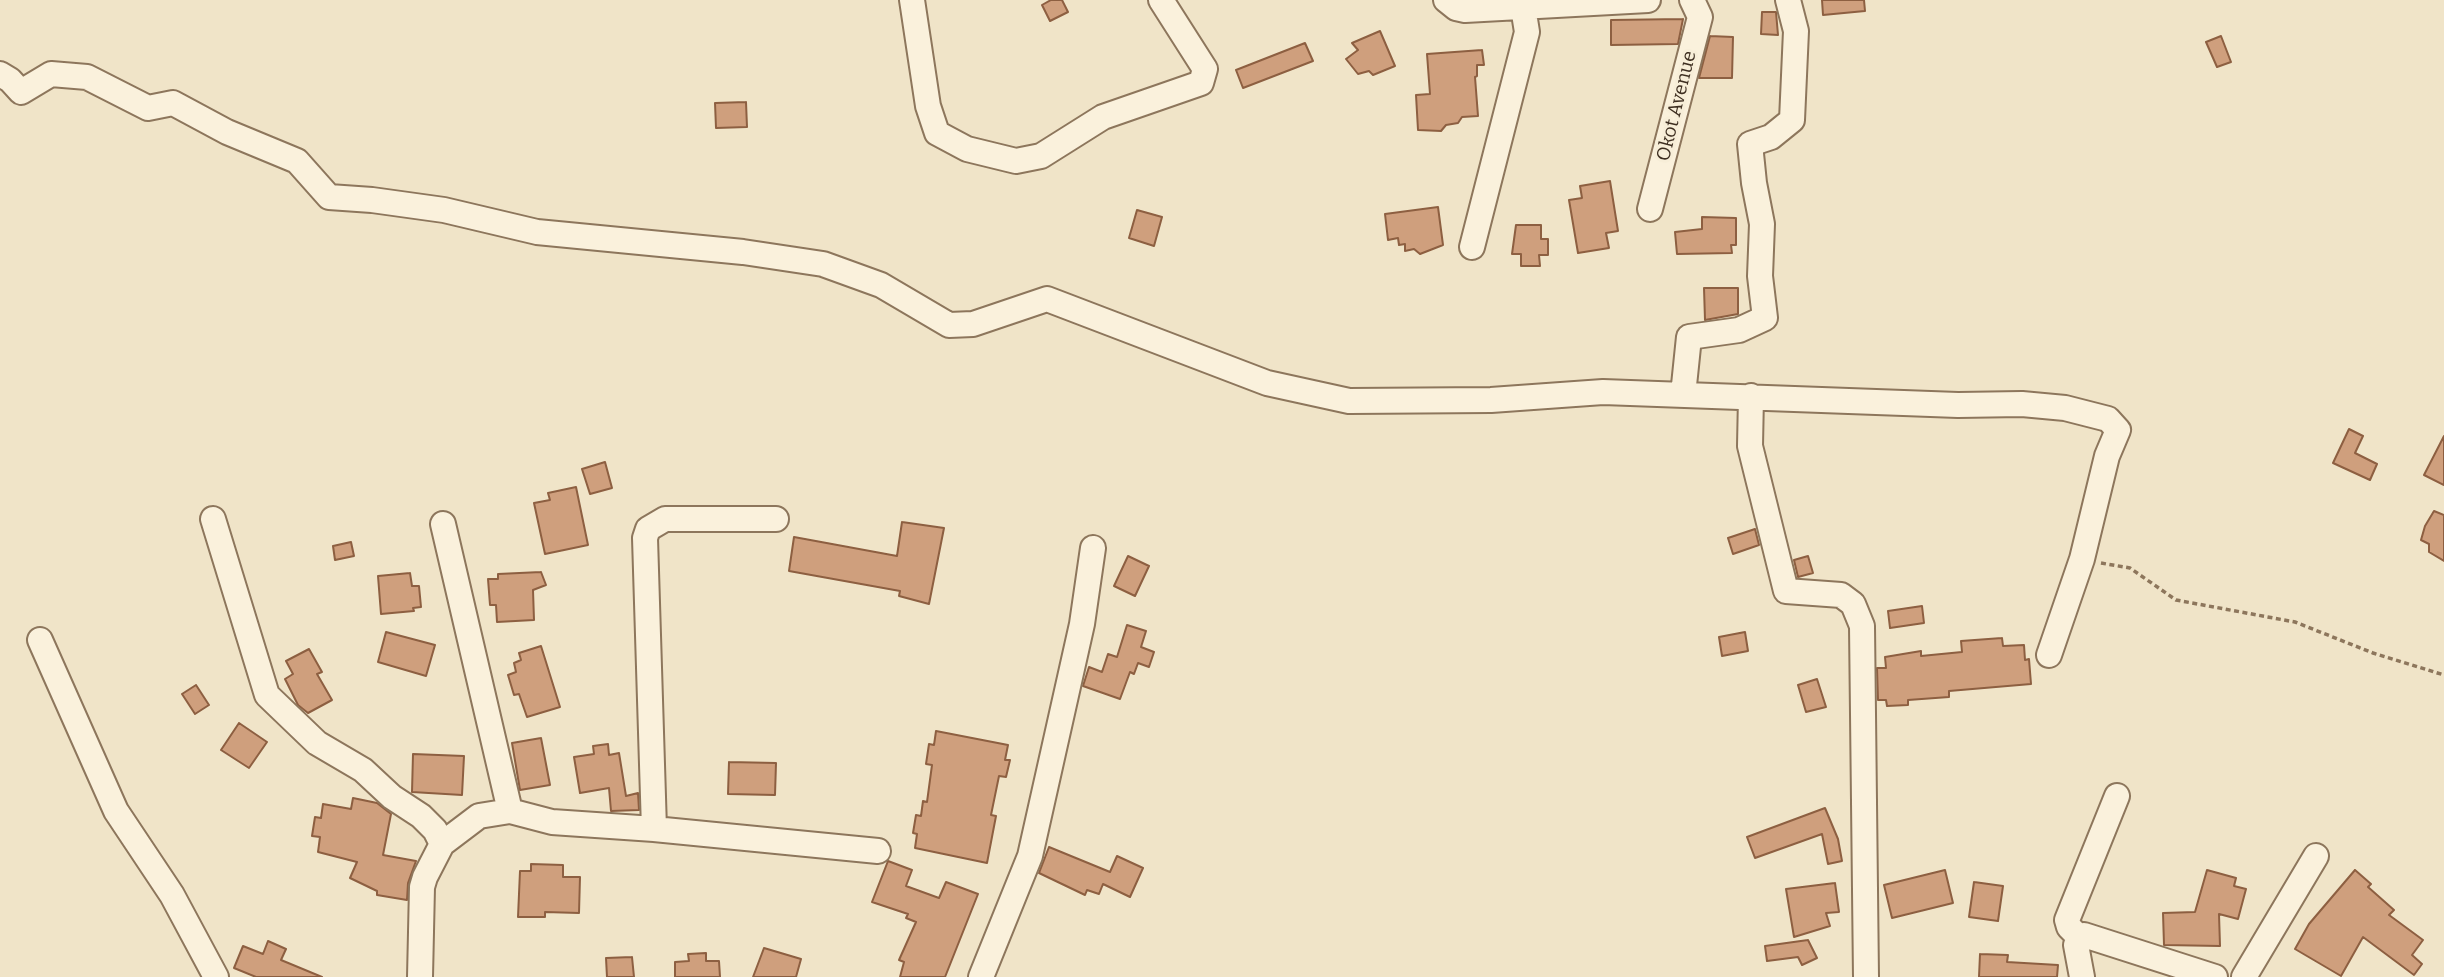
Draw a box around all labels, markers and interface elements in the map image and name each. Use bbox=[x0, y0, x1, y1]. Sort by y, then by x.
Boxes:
street label: Okot Avenue bbox=[1652, 49, 1702, 163]

